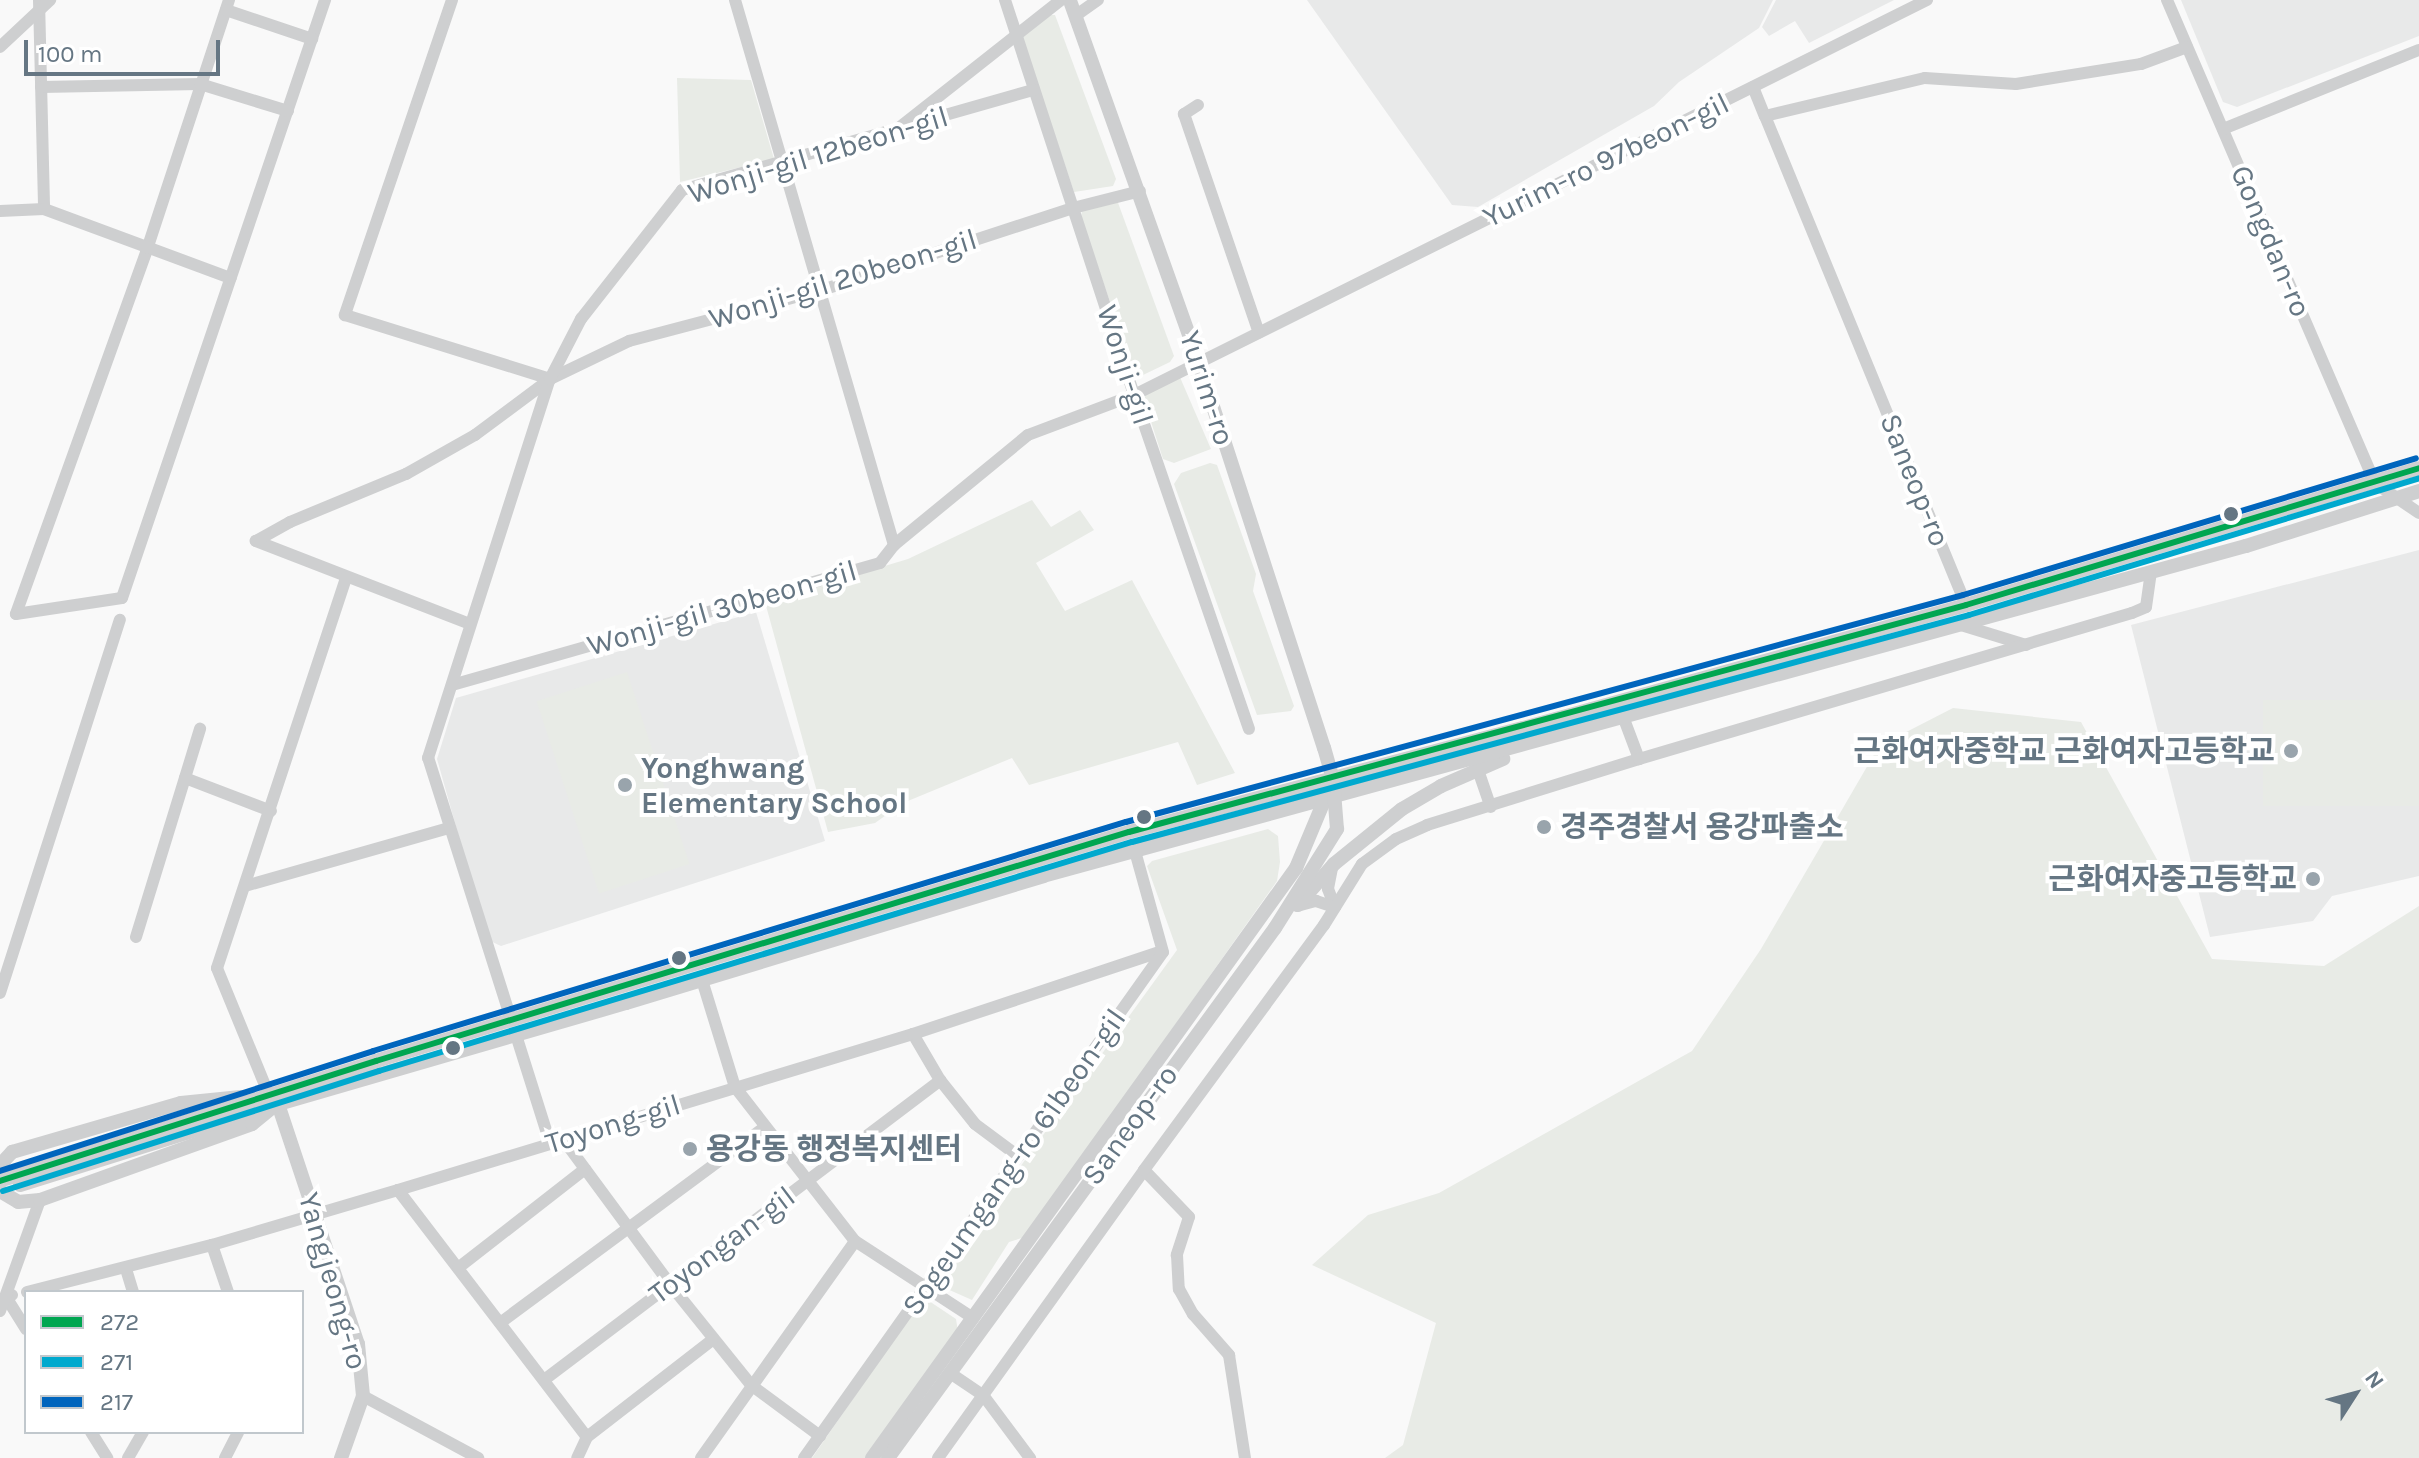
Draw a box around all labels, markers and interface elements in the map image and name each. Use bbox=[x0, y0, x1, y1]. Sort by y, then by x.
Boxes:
scale bar bbox=[28, 24, 224, 74]
text: 100 m bbox=[38, 40, 103, 68]
street label: Yurim-ro 97beon-gil bbox=[1477, 85, 1735, 235]
street label: Wonji-gil 12beon-gil bbox=[684, 98, 952, 212]
street label: Gongdan-ro bbox=[2223, 160, 2319, 322]
street label: Wonji-gil 20beon-gil bbox=[705, 221, 981, 337]
street label: Wonji-gil bbox=[1089, 301, 1161, 429]
street label: Yurim-ro bbox=[1172, 326, 1242, 450]
street label: Saneop-ro bbox=[1872, 408, 1958, 552]
unlabelled marker bbox=[2223, 506, 2239, 522]
street label: Wonji-gil 30beon-gil bbox=[583, 552, 861, 664]
place label: 근화여자중학교 근화여자고등학교 bbox=[1853, 733, 2275, 769]
marker: 근화여자중학교 근화여자고등학교 bbox=[2282, 742, 2300, 760]
place label: Yonghwang Elementary School bbox=[641, 750, 907, 820]
marker: Yonghwang Elementary School bbox=[616, 776, 634, 794]
unlabelled marker bbox=[1136, 809, 1152, 825]
place label: 경주경찰서 용강파출소 bbox=[1560, 809, 1844, 845]
marker: 경주경찰서 용강파출소 bbox=[1535, 818, 1553, 836]
place label: 근화여자중고등학교 bbox=[2049, 861, 2297, 897]
marker: 근화여자중고등학교 bbox=[2304, 870, 2322, 888]
unlabelled marker bbox=[671, 950, 687, 966]
street label: Sogeumgang-ro 61beon-gil bbox=[894, 1002, 1134, 1322]
unlabelled marker bbox=[445, 1040, 461, 1056]
street label: Saneop-ro bbox=[1074, 1058, 1186, 1192]
street label: Toyong-gil bbox=[541, 1086, 685, 1162]
place label: 용강동 행정복지센터 bbox=[706, 1131, 962, 1167]
marker: 용강동 행정복지센터 bbox=[681, 1140, 699, 1158]
street label: Toyongan-gil bbox=[642, 1178, 802, 1312]
street label: Yangjeong-ro bbox=[291, 1188, 375, 1374]
legend bbox=[24, 1290, 304, 1434]
text: 272 bbox=[100, 1308, 139, 1336]
text: 271 bbox=[100, 1348, 133, 1376]
north arrow bbox=[2315, 1354, 2395, 1434]
text: N bbox=[2359, 1366, 2390, 1394]
text: 217 bbox=[100, 1388, 133, 1416]

